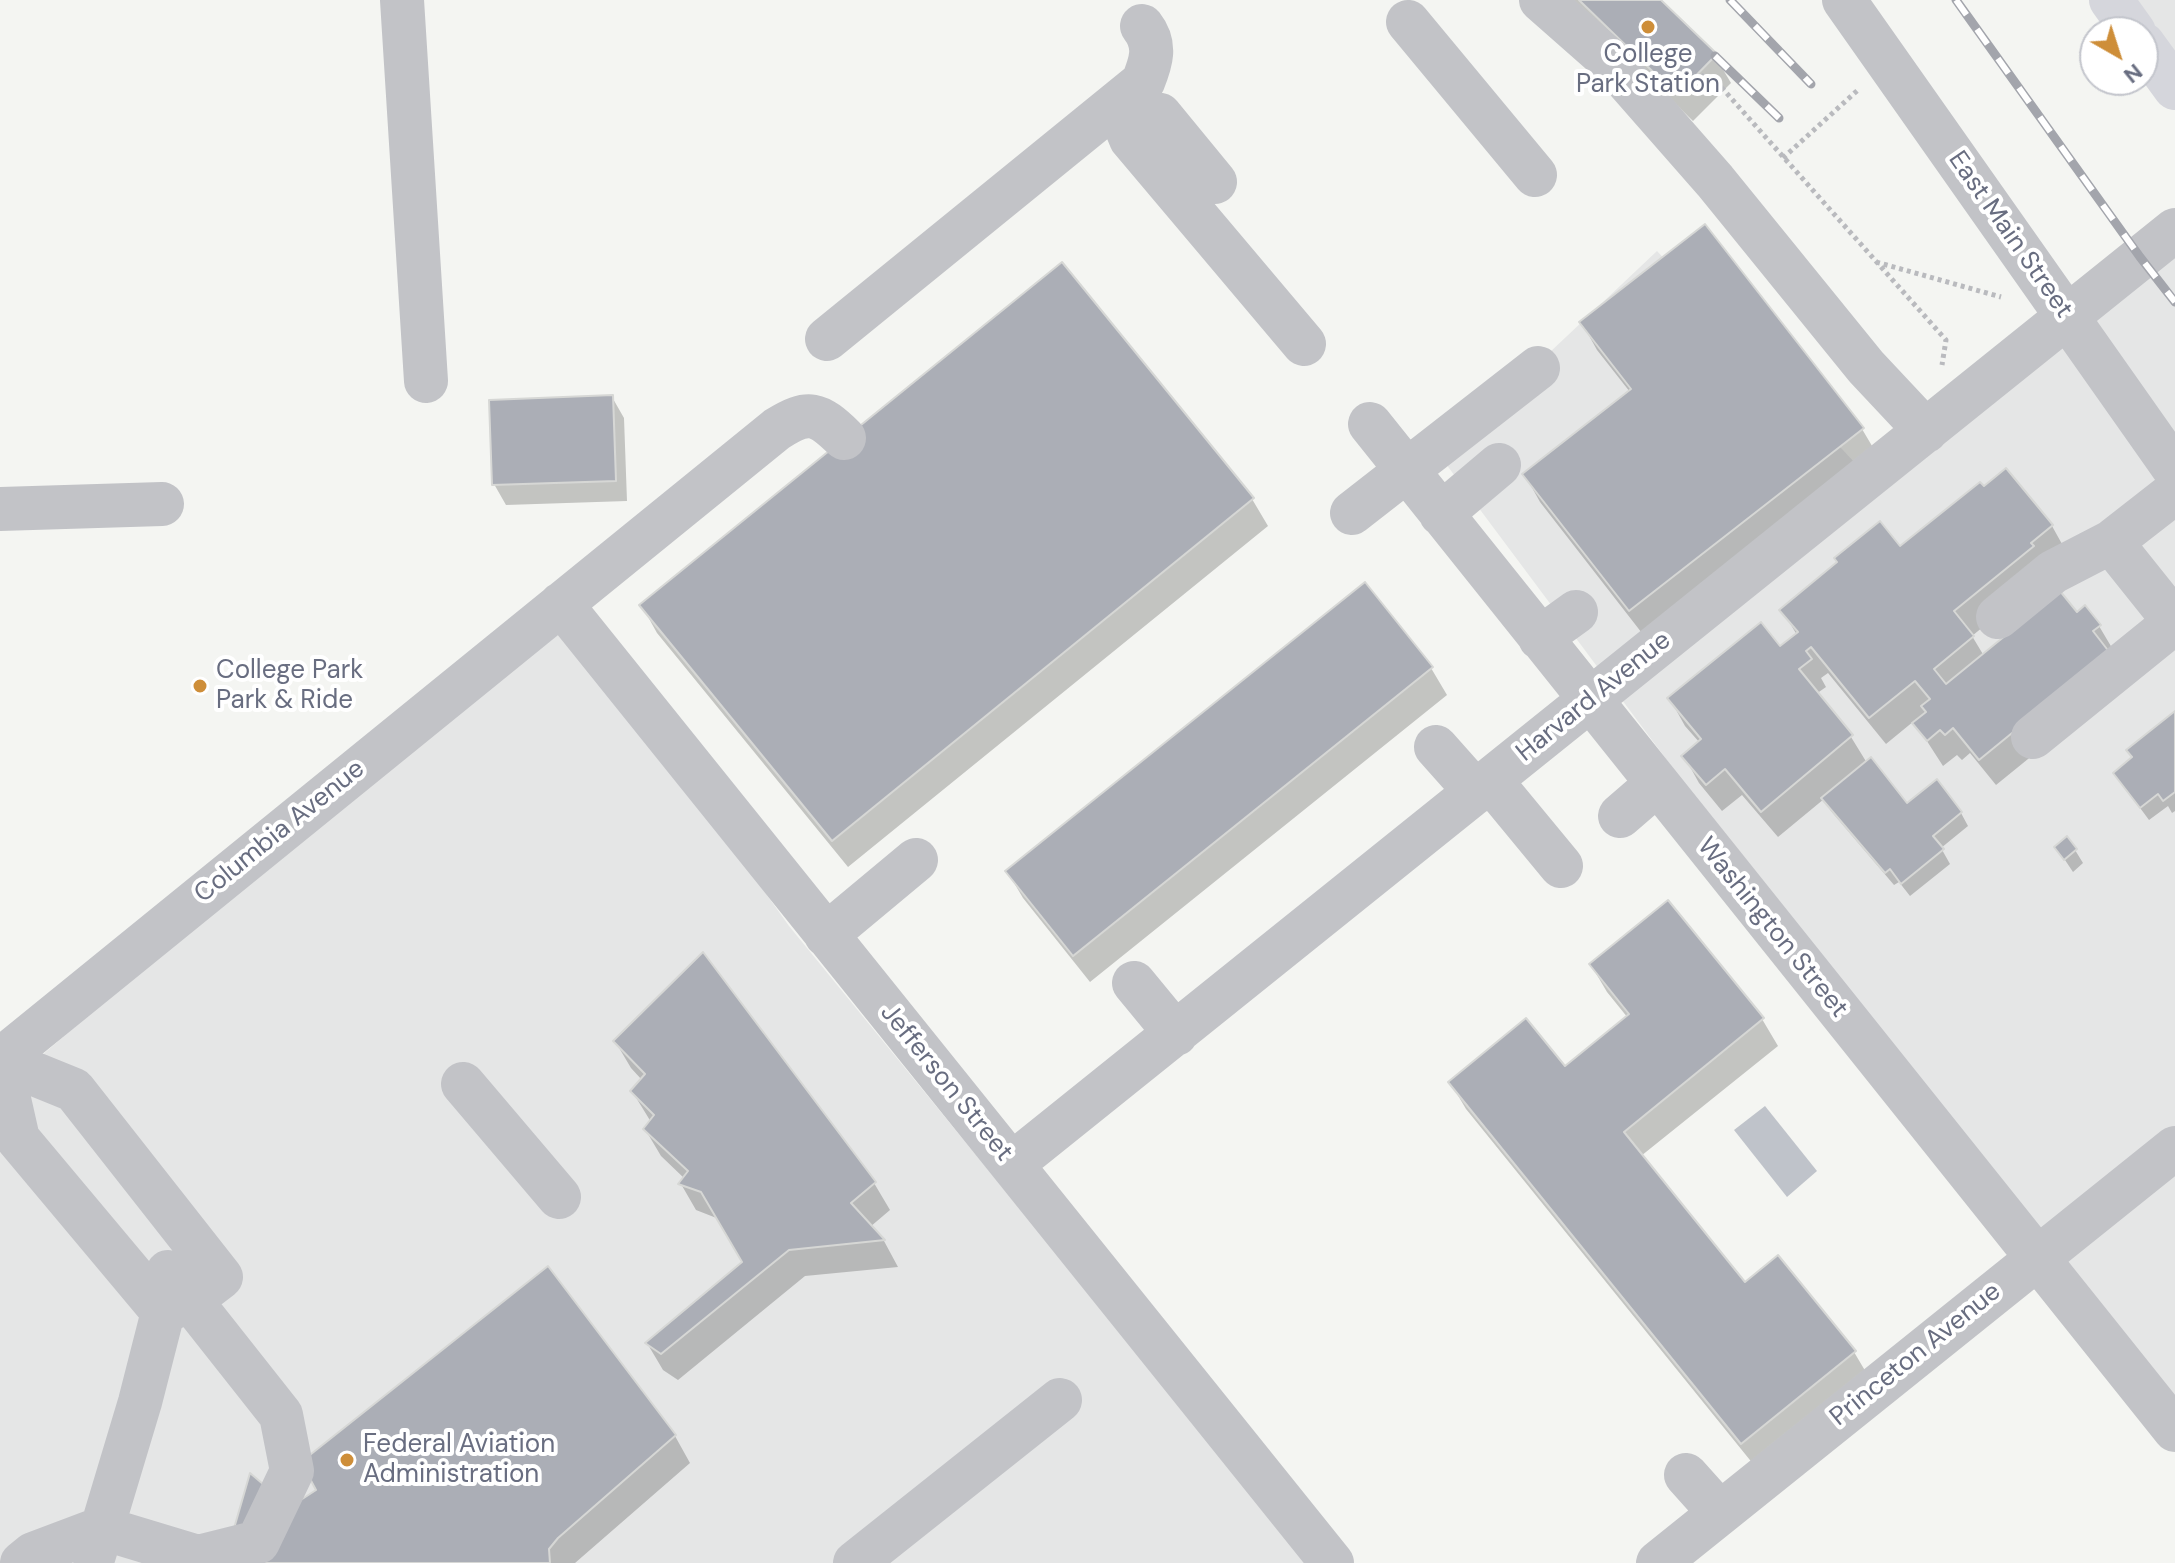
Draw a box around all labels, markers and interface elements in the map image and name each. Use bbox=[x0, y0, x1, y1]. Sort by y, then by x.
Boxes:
north arrow bbox=[2079, 16, 2159, 96]
marker: College Park Station bbox=[1639, 18, 1657, 36]
place label: College Park Station bbox=[1576, 39, 1720, 100]
text: N bbox=[2118, 57, 2149, 90]
street label: East Main Street bbox=[1941, 146, 2079, 324]
street label: Harvard Avenue bbox=[1511, 625, 1677, 769]
place label: College Park Park & Ride bbox=[216, 655, 363, 716]
marker: College Park Park & Ride bbox=[191, 677, 209, 695]
street label: Columbia Avenue bbox=[189, 754, 371, 910]
street label: Washington Street bbox=[1690, 832, 1854, 1024]
street label: Jefferson Street bbox=[873, 998, 1019, 1168]
street label: Princeton Avenue bbox=[1824, 1277, 2008, 1433]
place label: Federal Aviation Administration bbox=[363, 1429, 555, 1490]
marker: Federal Aviation Administration bbox=[338, 1451, 356, 1469]

